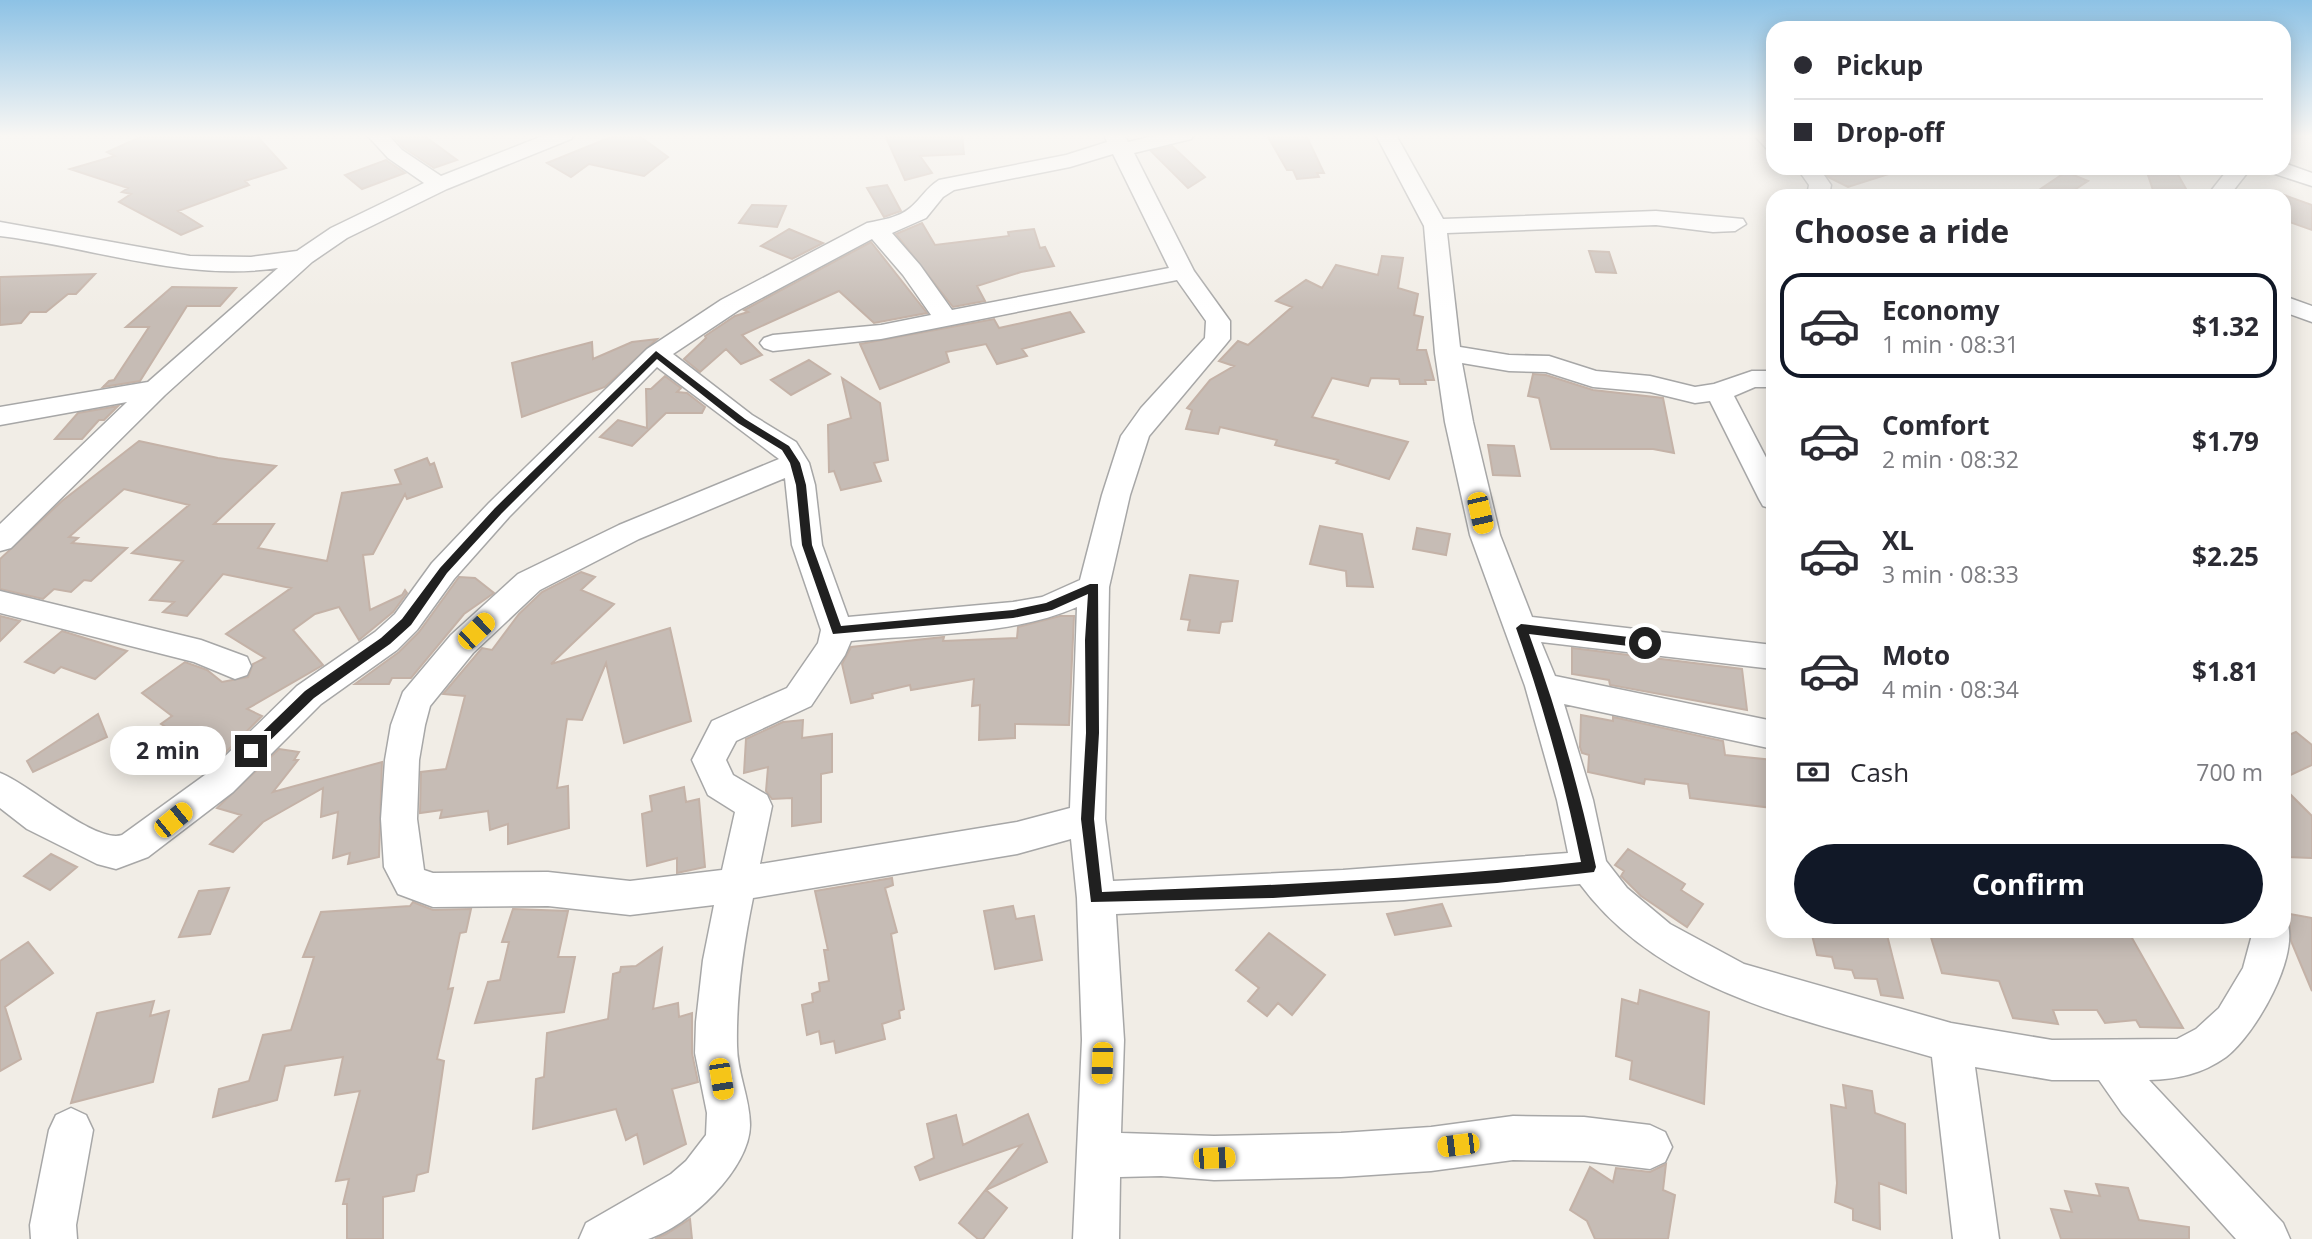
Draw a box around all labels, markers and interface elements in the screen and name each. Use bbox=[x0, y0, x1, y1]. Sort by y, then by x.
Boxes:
text: Pickup bbox=[1836, 47, 1923, 83]
text: Drop-off bbox=[1836, 114, 1944, 150]
text: Choose a ride bbox=[1794, 209, 2009, 252]
text: Economy bbox=[1882, 292, 2000, 328]
icon: car bbox=[1798, 294, 1861, 357]
text: $1.32 bbox=[2192, 308, 2259, 344]
text: 1 min · 08:31 bbox=[1882, 328, 2019, 360]
text: Comfort bbox=[1882, 407, 1989, 443]
icon: car bbox=[1798, 409, 1861, 472]
text: $1.79 bbox=[2192, 423, 2259, 459]
text: 2 min · 08:32 bbox=[1882, 443, 2019, 475]
car bbox=[1466, 490, 1495, 536]
text: XL bbox=[1882, 522, 1914, 558]
icon: car bbox=[1798, 524, 1861, 587]
text: $2.25 bbox=[2192, 538, 2259, 574]
text: 3 min · 08:33 bbox=[1882, 558, 2019, 590]
car bbox=[454, 609, 499, 653]
route start bbox=[1629, 627, 1661, 659]
text: Moto bbox=[1882, 637, 1950, 673]
icon: car bbox=[1798, 639, 1861, 702]
text: $1.81 bbox=[2192, 653, 2259, 689]
text: 4 min · 08:34 bbox=[1882, 673, 2019, 705]
callout: 2 min bbox=[111, 726, 226, 776]
text: 2 min bbox=[136, 734, 200, 766]
route end bbox=[235, 735, 267, 767]
icon: cash bbox=[1794, 753, 1832, 791]
text: Cash bbox=[1850, 754, 1909, 790]
text: 700 m bbox=[2196, 756, 2263, 788]
car bbox=[151, 799, 196, 841]
button: Confirm bbox=[1794, 844, 2263, 924]
car bbox=[1091, 1042, 1114, 1084]
car bbox=[708, 1057, 735, 1101]
car bbox=[1436, 1132, 1481, 1158]
car bbox=[1193, 1147, 1236, 1169]

